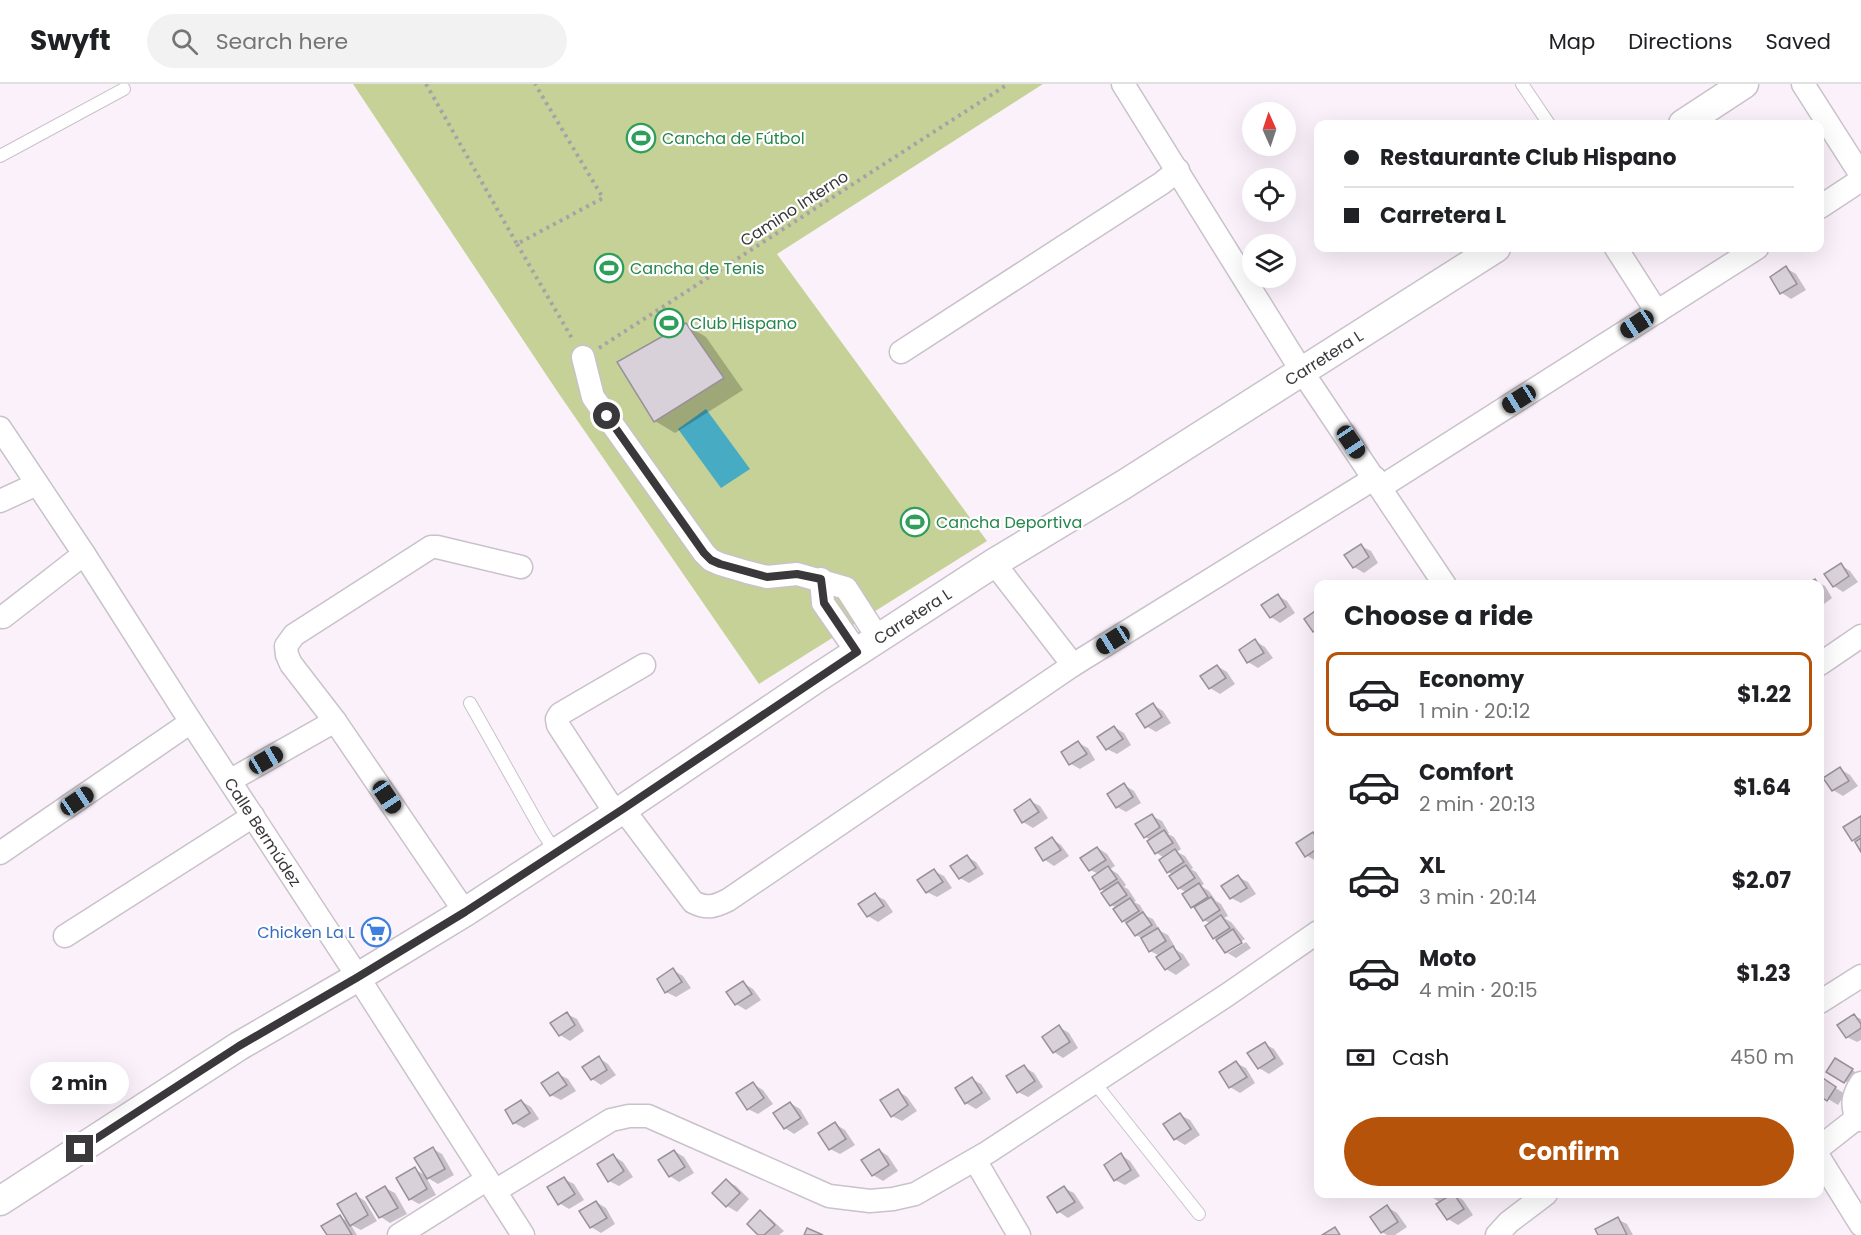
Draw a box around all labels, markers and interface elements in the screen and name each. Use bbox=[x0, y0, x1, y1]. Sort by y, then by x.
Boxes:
search box bbox=[147, 14, 567, 68]
text: Swyft bbox=[30, 21, 111, 60]
icon: search bbox=[168, 25, 201, 58]
text: Search here bbox=[216, 26, 348, 57]
text: Map bbox=[1549, 27, 1595, 56]
text: Directions bbox=[1628, 27, 1732, 56]
text: Saved bbox=[1765, 27, 1831, 56]
north arrow bbox=[1242, 102, 1296, 156]
map controls bbox=[1242, 102, 1296, 288]
sports icon: Cancha de Fútbol bbox=[625, 122, 657, 154]
place label: Cancha de Fútbol bbox=[662, 127, 805, 150]
text: Restaurante Club Hispano bbox=[1380, 142, 1676, 173]
street label: Camino Interno bbox=[736, 165, 853, 252]
button: locate bbox=[1242, 168, 1296, 222]
text: Carretera L bbox=[1380, 200, 1506, 231]
button: layers bbox=[1242, 234, 1296, 288]
sports icon: Cancha de Tenis bbox=[593, 252, 625, 284]
place label: Cancha de Tenis bbox=[630, 257, 765, 280]
sports icon: Club Hispano bbox=[653, 307, 685, 339]
car bbox=[1617, 307, 1657, 341]
place label: Club Hispano bbox=[690, 312, 797, 335]
street label: Carretera L bbox=[1280, 324, 1368, 391]
car bbox=[1499, 382, 1539, 416]
route start bbox=[593, 402, 620, 429]
car bbox=[1333, 422, 1369, 462]
sports icon: Cancha Deportiva bbox=[899, 506, 931, 538]
place label: Cancha Deportiva bbox=[936, 511, 1082, 534]
street label: Carretera L bbox=[869, 583, 956, 650]
text: Choose a ride bbox=[1344, 597, 1533, 634]
car bbox=[1093, 623, 1133, 657]
text: Economy bbox=[1419, 664, 1524, 695]
icon: car bbox=[1347, 667, 1401, 721]
text: $1.22 bbox=[1737, 679, 1791, 710]
text: 1 min · 20:12 bbox=[1419, 697, 1530, 725]
car bbox=[246, 743, 286, 777]
text: Comfort bbox=[1419, 757, 1513, 788]
icon: car bbox=[1347, 760, 1401, 814]
text: $1.64 bbox=[1733, 772, 1791, 803]
street label: Calle Bermúdez bbox=[219, 773, 307, 891]
car bbox=[369, 777, 405, 817]
car bbox=[57, 783, 97, 819]
text: 2 min · 20:13 bbox=[1419, 790, 1536, 818]
text: XL bbox=[1419, 850, 1445, 881]
icon: car bbox=[1347, 853, 1401, 907]
text: $2.07 bbox=[1732, 865, 1791, 896]
text: 3 min · 20:14 bbox=[1419, 883, 1537, 911]
supermarket icon: Chicken La L bbox=[360, 916, 392, 948]
place label: Chicken La L bbox=[257, 921, 355, 944]
text: Moto bbox=[1419, 943, 1476, 974]
icon: car bbox=[1347, 946, 1401, 1000]
text: $1.23 bbox=[1736, 958, 1791, 989]
text: 4 min · 20:15 bbox=[1419, 976, 1537, 1004]
icon: cash bbox=[1344, 1041, 1377, 1074]
text: Cash bbox=[1392, 1042, 1449, 1073]
text: 450 m bbox=[1730, 1043, 1794, 1071]
callout: 2 min bbox=[31, 1062, 130, 1104]
text: 2 min bbox=[51, 1069, 108, 1097]
button: Confirm bbox=[1344, 1117, 1794, 1186]
route end bbox=[66, 1135, 93, 1162]

